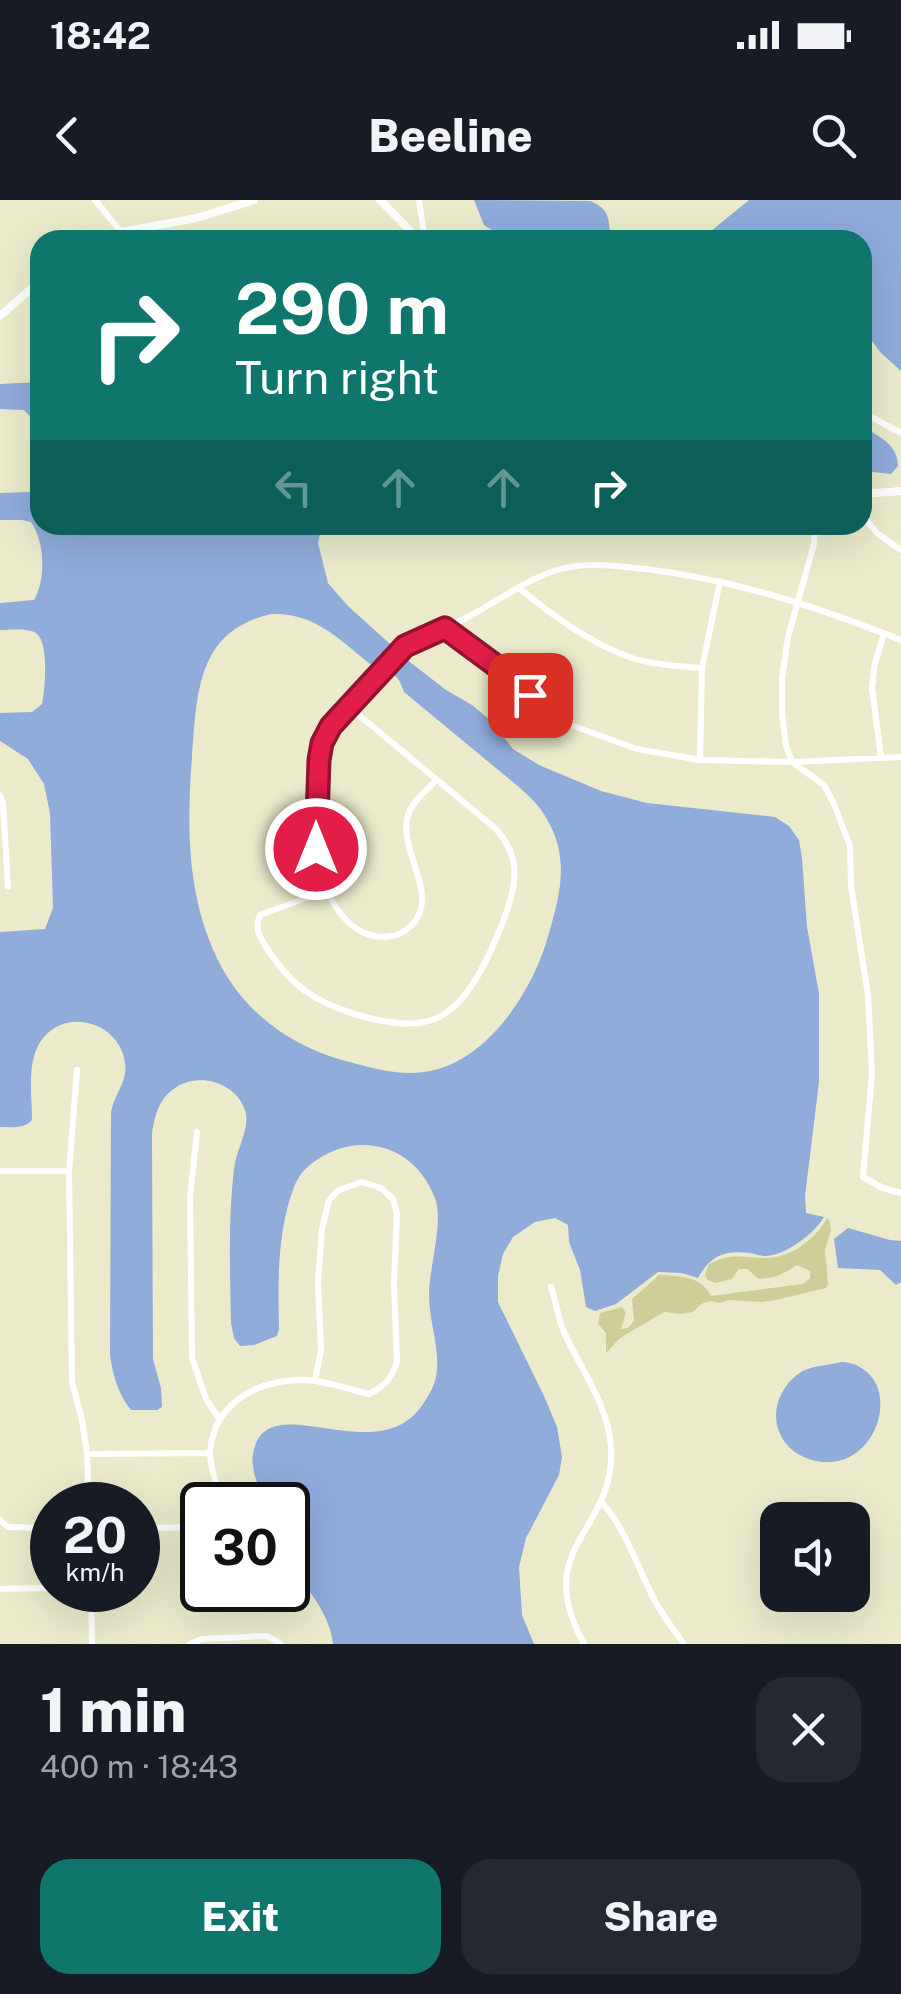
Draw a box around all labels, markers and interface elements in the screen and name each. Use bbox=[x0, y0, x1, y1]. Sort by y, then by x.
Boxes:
text: 18:42 bbox=[50, 13, 151, 58]
icon: back bbox=[40, 108, 95, 163]
icon: search bbox=[806, 108, 861, 163]
text: Beeline bbox=[368, 109, 533, 162]
text: 290 m bbox=[235, 267, 449, 350]
icon: right bbox=[70, 270, 200, 400]
text: Turn right bbox=[235, 351, 439, 404]
icon: left bbox=[266, 460, 321, 515]
icon: ahead bbox=[371, 460, 426, 515]
icon: ahead bbox=[476, 460, 531, 515]
icon: right bbox=[581, 460, 636, 515]
pin bbox=[488, 653, 573, 738]
icon: arrive bbox=[503, 668, 558, 723]
position arrow bbox=[264, 797, 368, 901]
speed limit sign: 30 bbox=[180, 1482, 310, 1612]
map controls bbox=[760, 1502, 870, 1612]
button: sound bbox=[760, 1502, 870, 1612]
text: 20 bbox=[63, 1505, 127, 1564]
text: km/h bbox=[66, 1557, 124, 1587]
text: 1 min bbox=[40, 1675, 187, 1746]
button: close bbox=[756, 1677, 861, 1782]
text: 400 m · 18:43 bbox=[40, 1748, 238, 1785]
button: Exit bbox=[40, 1859, 441, 1974]
button: Share bbox=[461, 1859, 861, 1974]

